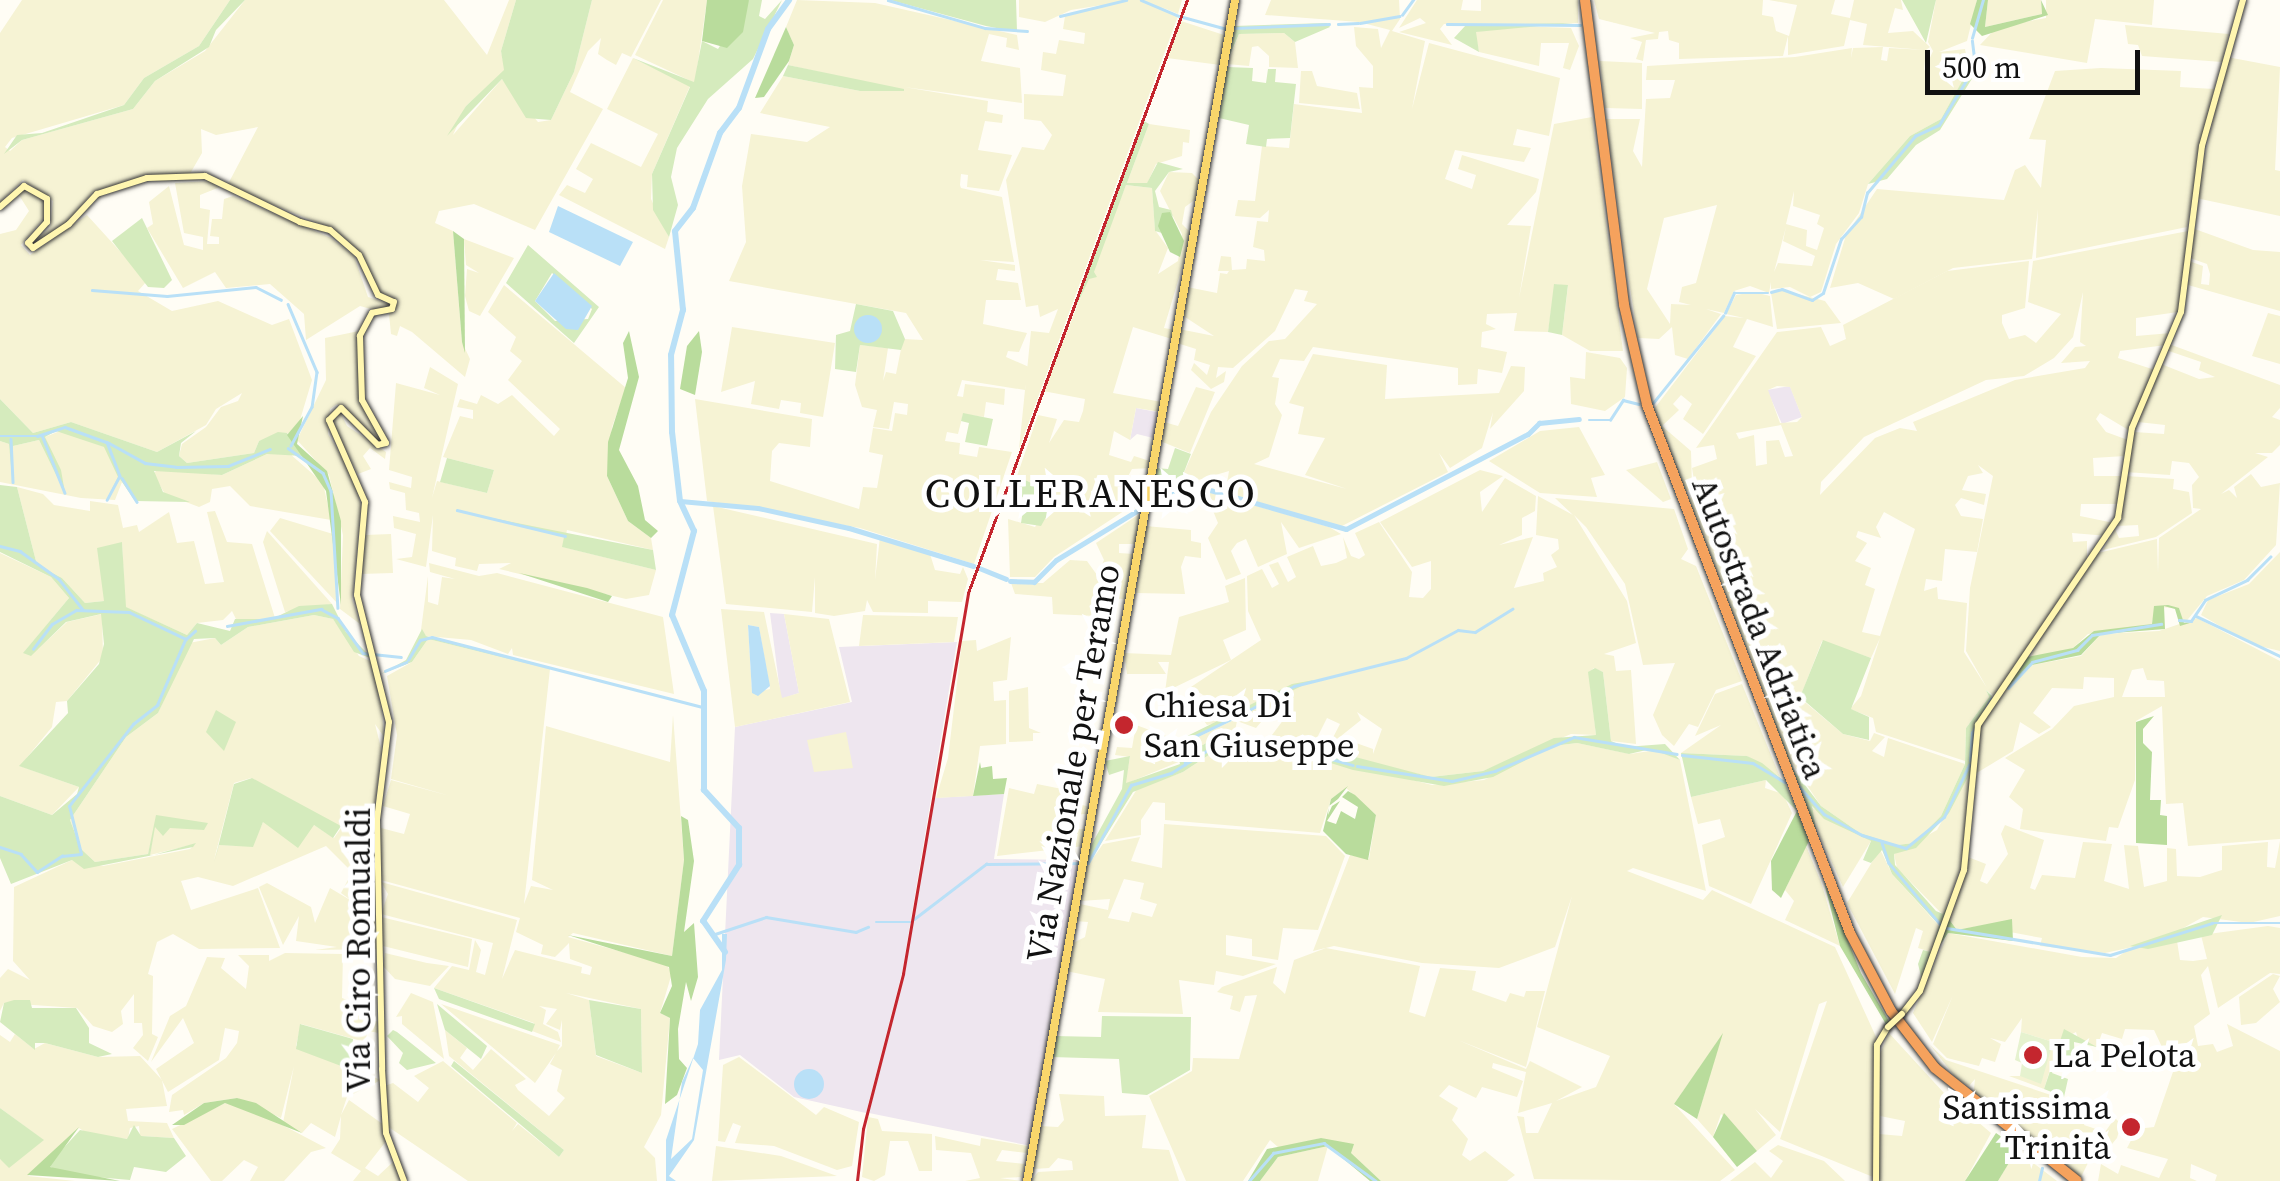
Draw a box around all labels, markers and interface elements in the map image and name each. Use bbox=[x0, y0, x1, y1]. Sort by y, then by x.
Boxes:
scale bar bbox=[1930, 30, 2145, 92]
text: 500 m bbox=[1942, 47, 2021, 88]
district label: COLLERANESCO bbox=[925, 469, 1257, 517]
street label: Autostrada Adriatica bbox=[1683, 471, 1837, 785]
street label: Via Nazionale per Teramo bbox=[1017, 561, 1129, 965]
place label: Chiesa Di San Giuseppe bbox=[1144, 684, 1355, 766]
marker: Chiesa Di San Giuseppe bbox=[1113, 714, 1135, 736]
street label: Via Ciro Romualdi bbox=[337, 807, 379, 1093]
place label: La Pelota bbox=[2053, 1034, 2196, 1076]
marker: La Pelota bbox=[2022, 1044, 2044, 1066]
place label: Santissima Trinità bbox=[1942, 1086, 2111, 1168]
marker: Santissima Trinità bbox=[2120, 1116, 2142, 1138]

